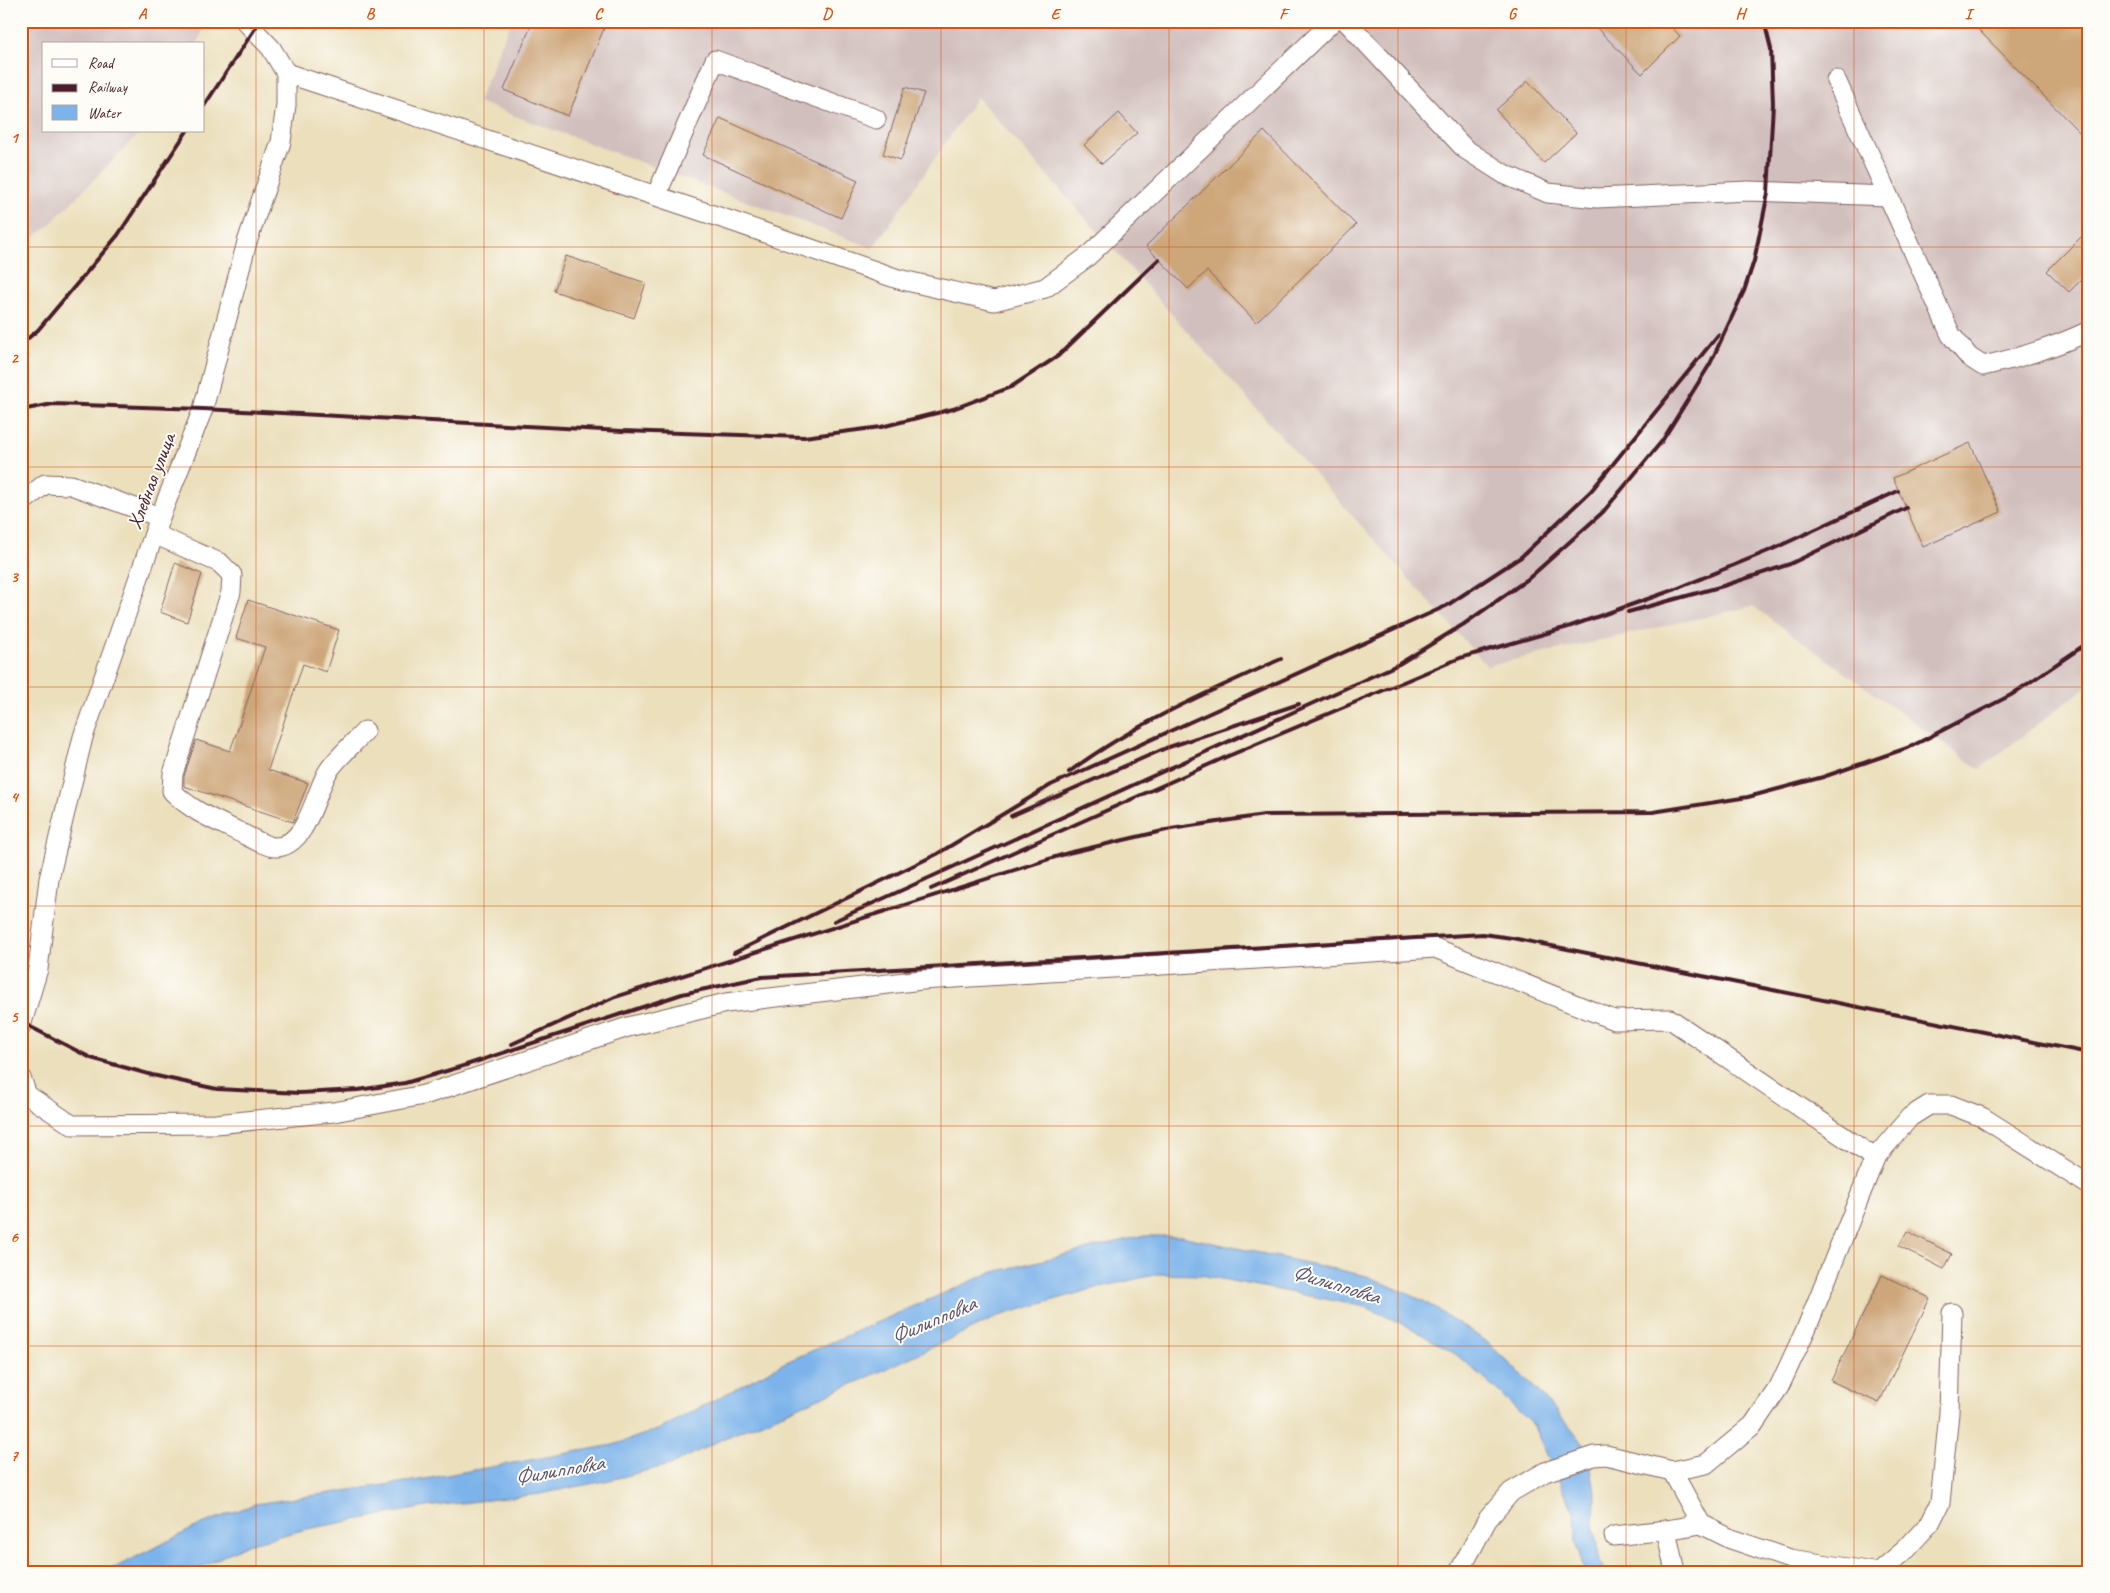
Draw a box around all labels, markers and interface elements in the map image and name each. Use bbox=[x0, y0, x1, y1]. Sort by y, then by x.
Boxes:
text: A bbox=[138, 4, 148, 24]
text: B bbox=[366, 4, 376, 24]
text: C bbox=[594, 4, 604, 24]
text: D bbox=[822, 4, 833, 24]
text: E bbox=[1051, 4, 1062, 24]
text: F bbox=[1279, 4, 1290, 24]
text: G bbox=[1508, 4, 1518, 24]
text: H bbox=[1735, 4, 1747, 24]
text: I bbox=[1965, 4, 1975, 24]
legend bbox=[42, 42, 205, 132]
text: Road bbox=[88, 54, 115, 73]
text: Railway bbox=[88, 78, 129, 97]
text: Water bbox=[88, 104, 122, 123]
text: 1 bbox=[10, 128, 19, 148]
text: 2 bbox=[10, 348, 19, 368]
street label: Хлебная улица bbox=[121, 427, 182, 533]
text: 3 bbox=[10, 567, 19, 587]
text: 4 bbox=[10, 787, 19, 807]
text: 5 bbox=[11, 1007, 20, 1027]
text: 6 bbox=[10, 1227, 19, 1247]
water label: Филипповка bbox=[1289, 1257, 1385, 1311]
water label: Филипповка bbox=[886, 1289, 982, 1350]
text: 7 bbox=[10, 1446, 19, 1466]
water label: Филипповка bbox=[512, 1448, 608, 1492]

